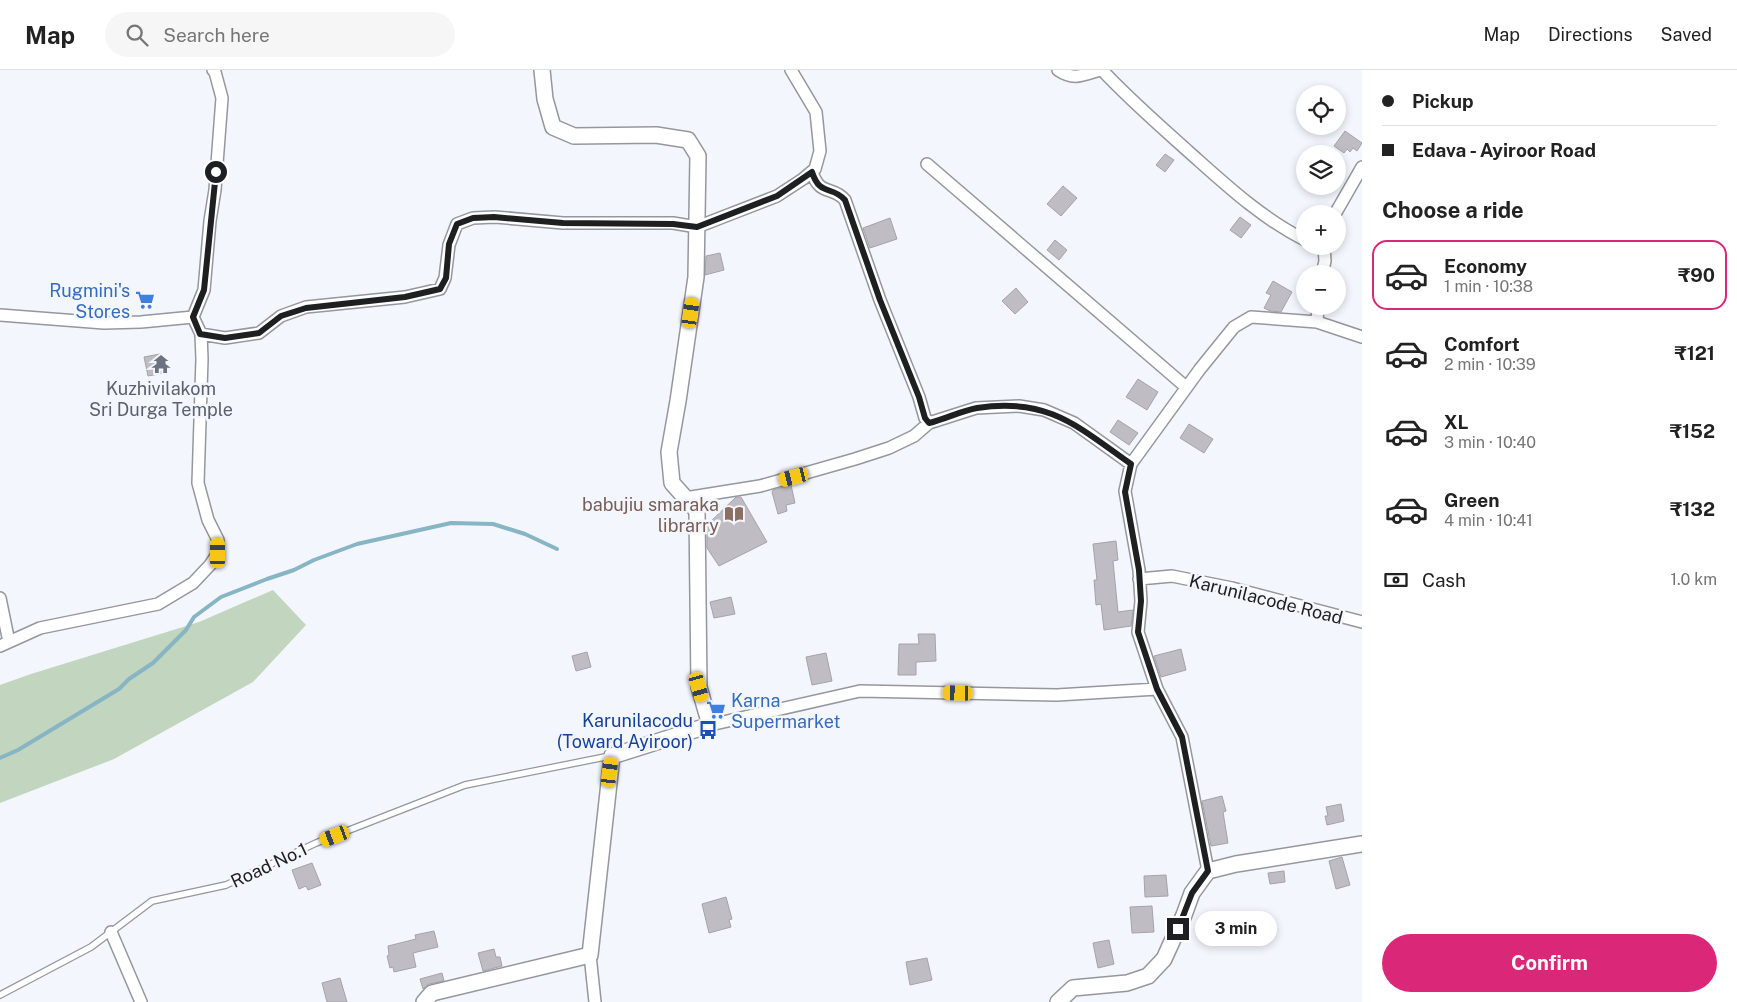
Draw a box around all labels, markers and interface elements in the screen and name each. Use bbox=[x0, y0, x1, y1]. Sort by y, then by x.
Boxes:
search box bbox=[105, 12, 455, 57]
text: Map bbox=[25, 21, 75, 49]
icon: search bbox=[123, 21, 151, 49]
text: Search here bbox=[163, 24, 270, 46]
text: Map bbox=[1483, 24, 1520, 45]
text: Directions bbox=[1548, 24, 1633, 45]
text: Saved bbox=[1661, 24, 1712, 45]
map controls bbox=[1296, 85, 1346, 315]
button: locate bbox=[1296, 85, 1346, 135]
text: Pickup bbox=[1412, 90, 1474, 112]
text: Edava - Ayiroor Road bbox=[1412, 139, 1596, 161]
button: layers bbox=[1296, 145, 1346, 195]
route start bbox=[205, 161, 227, 183]
text: Choose a ride bbox=[1382, 197, 1524, 223]
button: + bbox=[1296, 205, 1346, 255]
icon: car bbox=[1384, 253, 1429, 298]
text: Economy bbox=[1444, 255, 1527, 277]
text: ₹90 bbox=[1678, 264, 1715, 286]
button: − bbox=[1296, 265, 1346, 315]
text: 1 min · 10:38 bbox=[1444, 277, 1533, 296]
place label: Rugmini's Stores bbox=[49, 280, 130, 322]
supermarket icon: Rugmini's Stores bbox=[134, 289, 156, 311]
car bbox=[681, 297, 700, 329]
icon: car bbox=[1384, 331, 1429, 376]
text: Comfort bbox=[1444, 333, 1520, 355]
text: ₹121 bbox=[1674, 342, 1715, 364]
temple icon: Kuzhivilakom Sri Durga Temple bbox=[150, 353, 172, 375]
text: 2 min · 10:39 bbox=[1444, 355, 1536, 374]
place label: Kuzhivilakom Sri Durga Temple bbox=[89, 378, 233, 420]
icon: car bbox=[1384, 409, 1429, 454]
text: XL bbox=[1444, 411, 1469, 433]
text: ₹152 bbox=[1670, 420, 1715, 442]
text: 3 min · 10:40 bbox=[1444, 433, 1536, 452]
car bbox=[777, 466, 810, 488]
icon: car bbox=[1384, 487, 1429, 532]
text: Green bbox=[1444, 489, 1499, 511]
place label: babujiu smaraka librarry bbox=[582, 494, 719, 536]
text: ₹132 bbox=[1670, 498, 1715, 520]
library icon: babujiu smaraka librarry bbox=[723, 503, 745, 525]
text: 4 min · 10:41 bbox=[1444, 511, 1533, 530]
car bbox=[210, 538, 225, 568]
icon: cash bbox=[1382, 566, 1410, 594]
text: Cash bbox=[1422, 569, 1466, 591]
street label: Karunilacode Road bbox=[1187, 570, 1345, 628]
text: 1.0 km bbox=[1670, 570, 1717, 589]
car bbox=[687, 671, 710, 703]
car bbox=[942, 685, 973, 701]
place label: Karna Supermarket bbox=[731, 690, 841, 732]
supermarket icon: Karna Supermarket bbox=[705, 699, 727, 721]
place label: Karunilacodu (Toward Ayiroor) bbox=[557, 710, 693, 752]
bus stop icon: Karunilacodu (Toward Ayiroor) bbox=[697, 719, 719, 741]
car bbox=[600, 756, 619, 788]
car bbox=[318, 824, 351, 848]
street label: Road No.1 bbox=[227, 838, 311, 892]
callout: 3 min bbox=[1196, 912, 1278, 946]
route end bbox=[1167, 918, 1189, 940]
text: 3 min bbox=[1215, 919, 1257, 938]
button: Confirm bbox=[1382, 934, 1717, 992]

